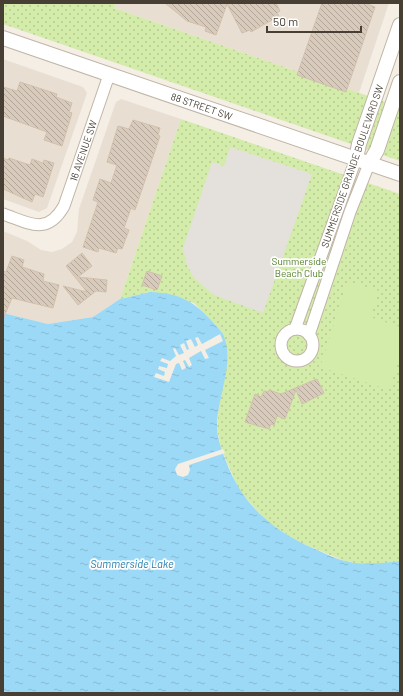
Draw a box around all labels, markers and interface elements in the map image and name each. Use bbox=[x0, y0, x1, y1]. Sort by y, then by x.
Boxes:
scale bar bbox=[267, 8, 361, 34]
text: 50 m bbox=[273, 14, 298, 28]
street label: SUMMERSIDE GRANDE BOULEVARD SW bbox=[318, 83, 386, 249]
street label: 88 STREET SW bbox=[169, 90, 234, 122]
street label: 16 AVENUE SW bbox=[67, 118, 99, 183]
park label: Summerside Beach Club bbox=[272, 255, 326, 279]
water label: Summerside Lake bbox=[90, 557, 174, 570]

